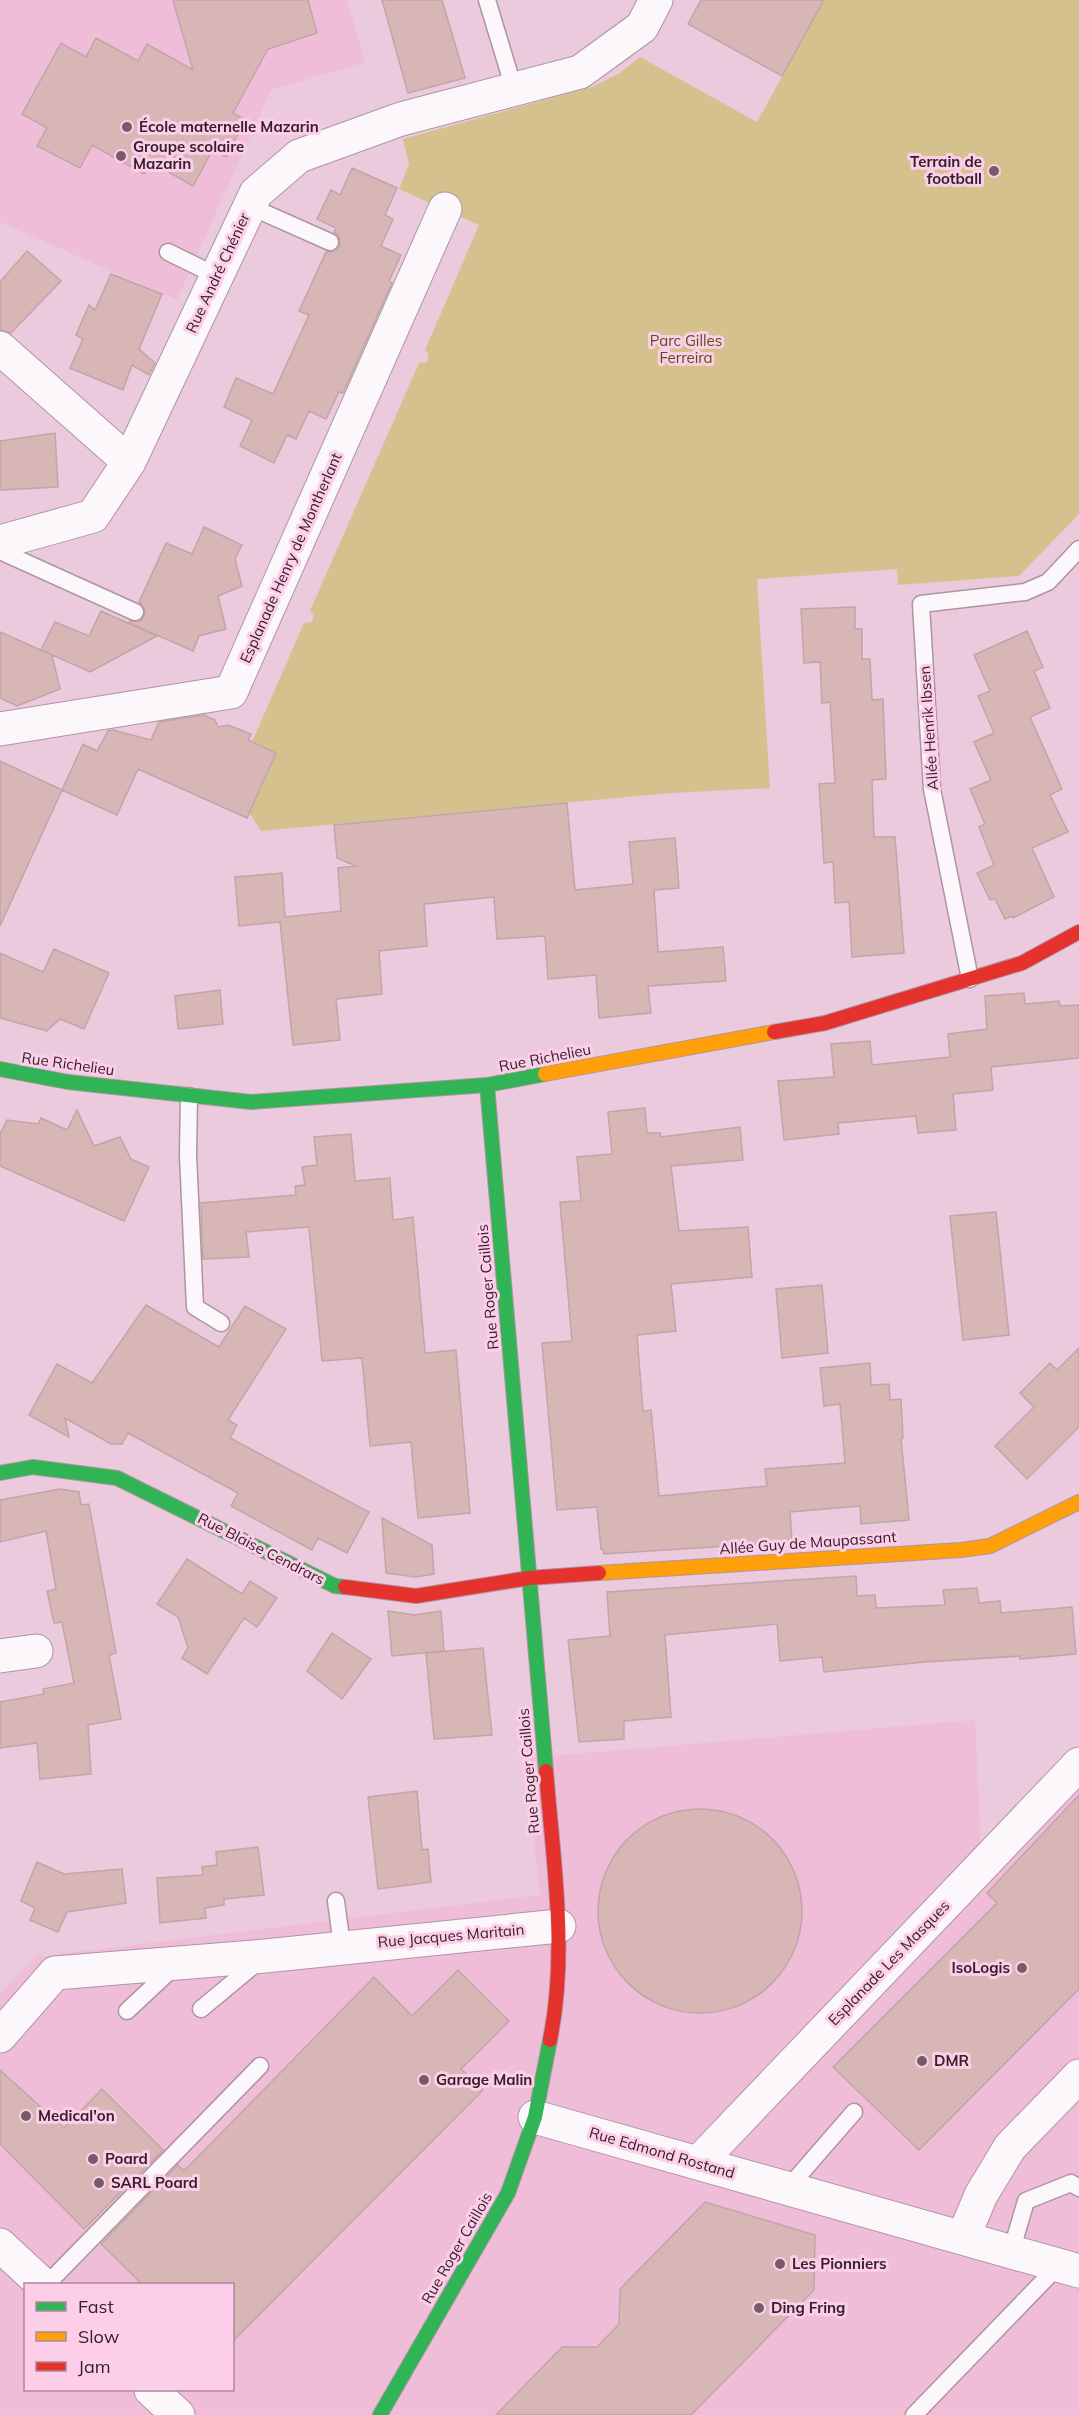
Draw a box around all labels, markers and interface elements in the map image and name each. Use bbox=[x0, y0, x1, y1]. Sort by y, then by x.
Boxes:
place label: École maternelle Mazarin bbox=[139, 117, 319, 136]
marker: École maternelle Mazarin bbox=[120, 120, 134, 134]
place label: Groupe scolaire Mazarin bbox=[133, 137, 244, 173]
marker: Groupe scolaire Mazarin bbox=[114, 149, 128, 163]
place label: Terrain de football bbox=[910, 152, 982, 188]
marker: Terrain de football bbox=[987, 164, 1001, 178]
street label: Rue André Chénier bbox=[181, 209, 254, 336]
park label: Parc Gilles Ferreira bbox=[650, 331, 722, 367]
street label: Esplanade Henry de Montherlant bbox=[235, 450, 346, 666]
street label: Allée Henrik Ibsen bbox=[915, 665, 942, 791]
street label: Rue Richelieu bbox=[497, 1039, 593, 1076]
street label: Rue Richelieu bbox=[20, 1048, 116, 1079]
street label: Rue Roger Caillois bbox=[473, 1224, 502, 1351]
street label: Rue Blaise Cendrars bbox=[195, 1508, 328, 1589]
street label: Allée Guy de Maupassant bbox=[719, 1527, 897, 1558]
street label: Rue Roger Caillois bbox=[514, 1708, 543, 1835]
street label: Esplanade Les Masques bbox=[824, 1896, 953, 2029]
street label: Rue Jacques Maritain bbox=[377, 1920, 525, 1951]
place label: IsoLogis bbox=[951, 1958, 1010, 1977]
marker: IsoLogis bbox=[1015, 1961, 1029, 1975]
place label: DMR bbox=[934, 2051, 969, 2070]
marker: DMR bbox=[915, 2054, 929, 2068]
place label: Garage Malin bbox=[436, 2070, 532, 2089]
marker: Garage Malin bbox=[417, 2073, 431, 2087]
place label: Medical'on bbox=[38, 2106, 115, 2125]
marker: Medical'on bbox=[19, 2109, 33, 2123]
street label: Rue Edmond Rostand bbox=[587, 2123, 737, 2182]
place label: Poard bbox=[105, 2149, 148, 2168]
marker: Poard bbox=[86, 2152, 100, 2166]
place label: SARL Poard bbox=[111, 2173, 198, 2192]
marker: SARL Poard bbox=[92, 2176, 106, 2190]
street label: Rue Roger Caillois bbox=[417, 2189, 496, 2307]
place label: Les Pionniers bbox=[792, 2254, 887, 2273]
marker: Les Pionniers bbox=[773, 2257, 787, 2271]
legend bbox=[24, 2283, 234, 2391]
text: Fast bbox=[78, 2295, 114, 2318]
place label: Ding Fring bbox=[771, 2298, 845, 2317]
marker: Ding Fring bbox=[752, 2301, 766, 2315]
text: Slow bbox=[78, 2325, 120, 2348]
text: Jam bbox=[78, 2355, 111, 2378]

